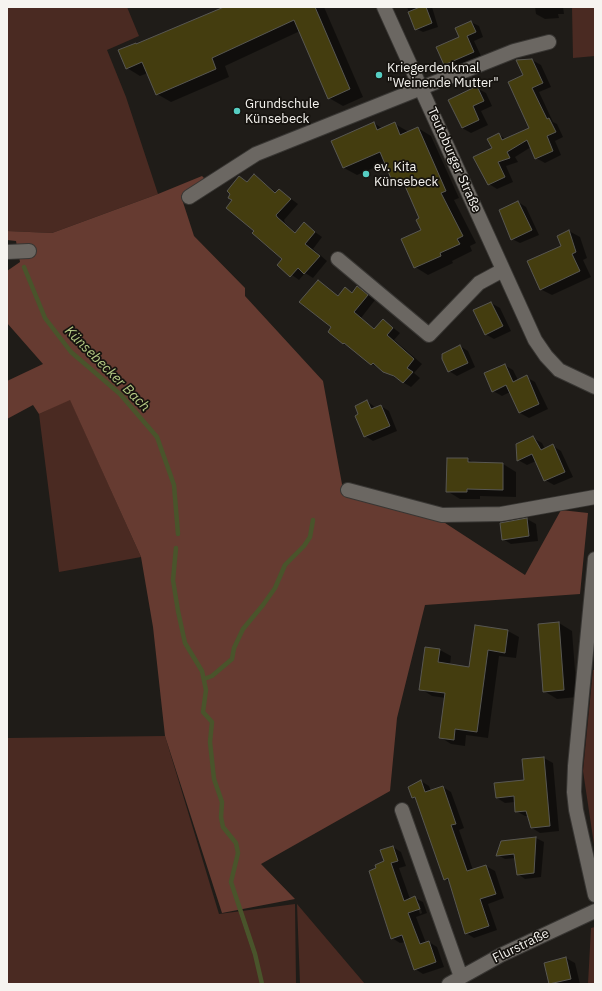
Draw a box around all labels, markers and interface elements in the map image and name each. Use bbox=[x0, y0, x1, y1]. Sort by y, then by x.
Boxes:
place label: Kriegerdenkmal "Weinende Mutter" bbox=[387, 60, 499, 91]
marker: Kriegerdenkmal "Weinende Mutter" bbox=[374, 70, 384, 80]
place label: Grundschule Künsebeck bbox=[245, 96, 319, 127]
street label: Teutoburger Straße bbox=[424, 105, 484, 215]
marker: Grundschule Künsebeck bbox=[232, 106, 242, 116]
place label: ev. Kita Künsebeck bbox=[374, 159, 438, 190]
marker: ev. Kita Künsebeck bbox=[361, 169, 371, 179]
water label: Künsebecker Bach bbox=[61, 323, 153, 415]
street label: Flurstraße bbox=[490, 926, 552, 966]

